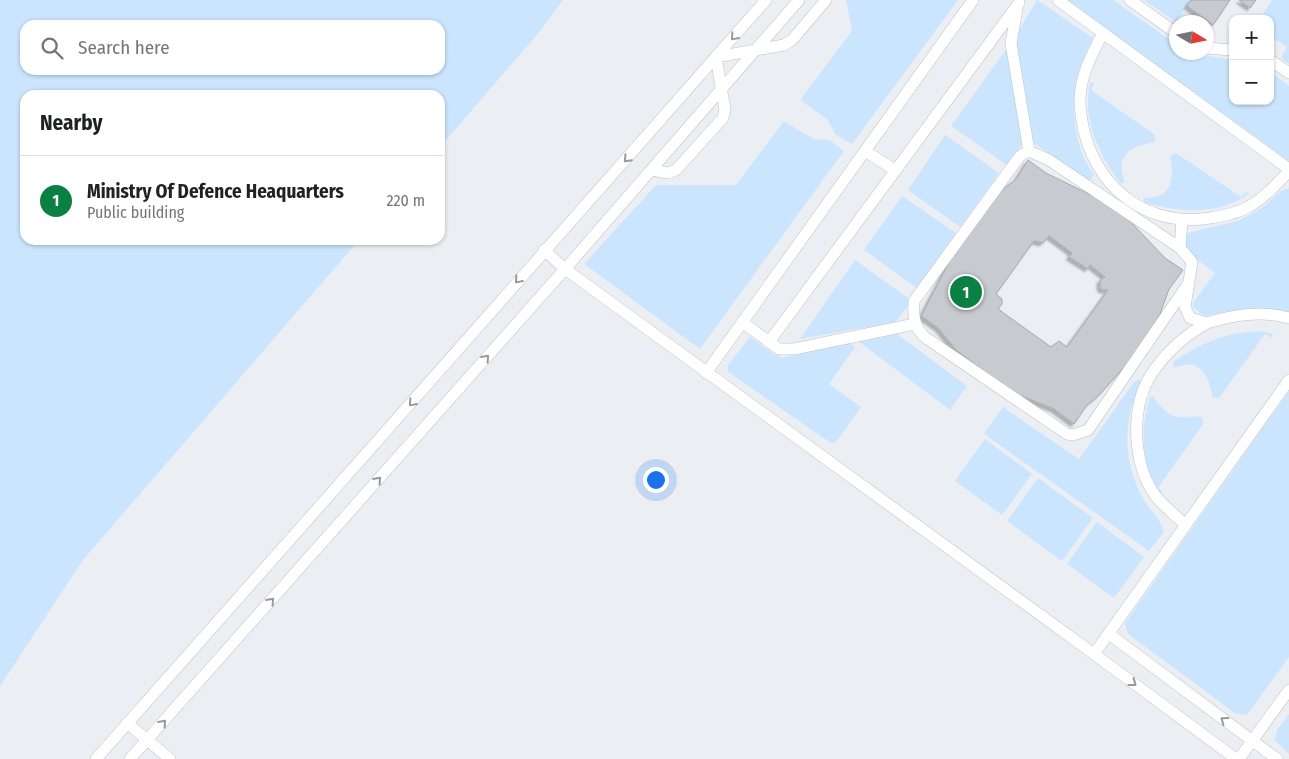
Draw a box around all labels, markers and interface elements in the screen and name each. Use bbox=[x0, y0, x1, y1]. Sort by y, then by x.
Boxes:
north arrow bbox=[1169, 15, 1214, 60]
map controls bbox=[1229, 15, 1274, 105]
button: + bbox=[1229, 15, 1274, 60]
search box bbox=[20, 20, 445, 75]
one-way arrow bbox=[731, 31, 740, 40]
icon: search bbox=[38, 34, 66, 62]
text: Search here bbox=[78, 36, 170, 59]
button: − bbox=[1229, 60, 1274, 105]
text: Nearby bbox=[40, 110, 102, 136]
one-way arrow bbox=[624, 154, 633, 163]
text: Ministry Of Defence Heaquarters bbox=[87, 180, 344, 203]
text: 1 bbox=[53, 191, 59, 210]
text: 220 m bbox=[386, 191, 425, 210]
text: Public building bbox=[87, 203, 184, 222]
pin: 1 bbox=[950, 273, 982, 311]
one-way arrow bbox=[515, 274, 524, 283]
one-way arrow bbox=[481, 355, 489, 364]
one-way arrow bbox=[409, 397, 418, 406]
your location bbox=[643, 467, 669, 493]
one-way arrow bbox=[373, 476, 382, 485]
one-way arrow bbox=[265, 598, 273, 607]
one-way arrow bbox=[1127, 677, 1137, 686]
one-way arrow bbox=[1220, 717, 1230, 726]
one-way arrow bbox=[157, 719, 166, 728]

